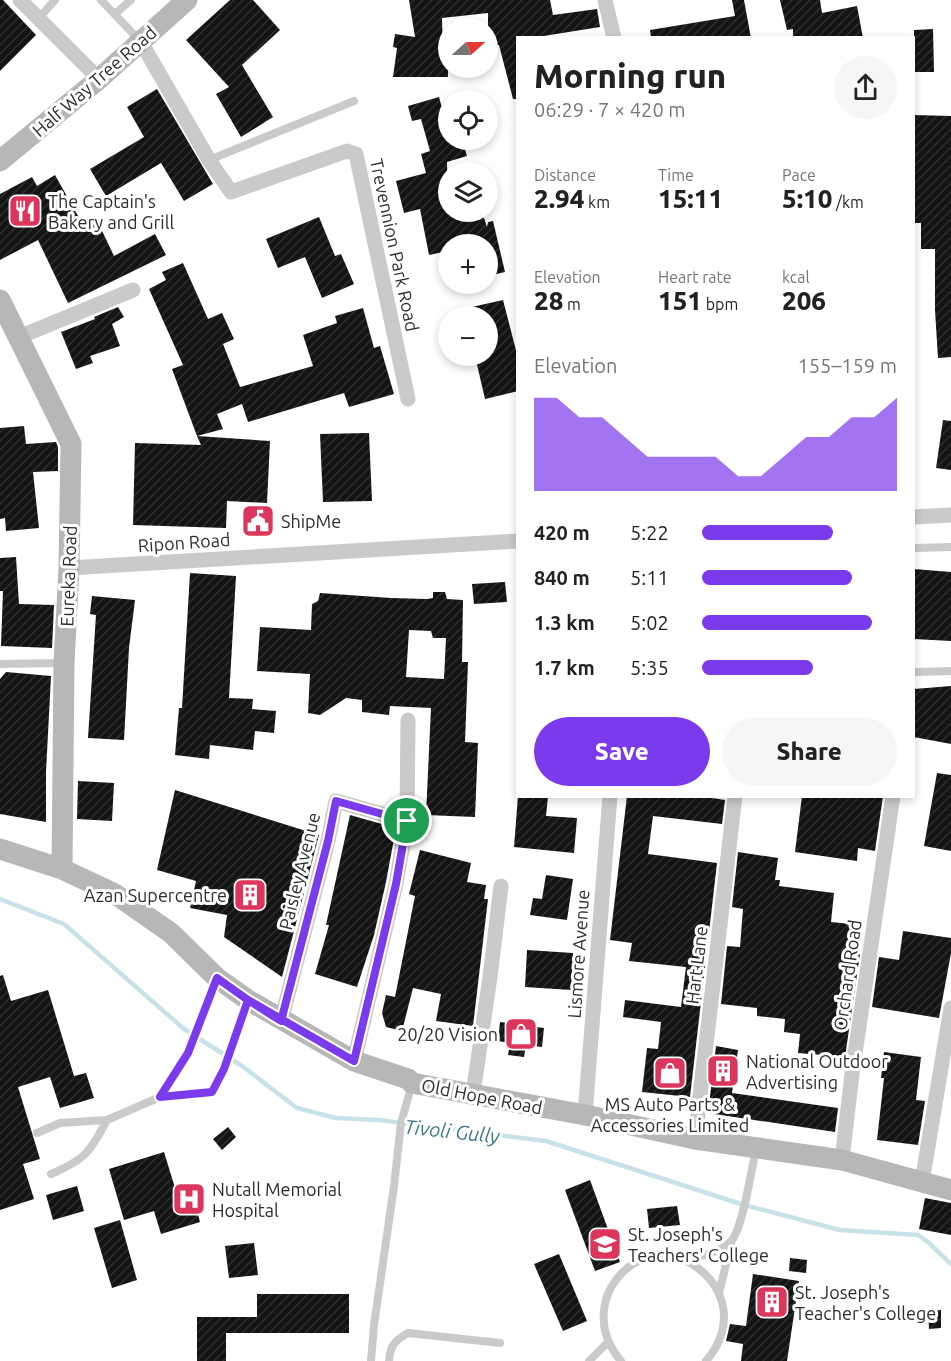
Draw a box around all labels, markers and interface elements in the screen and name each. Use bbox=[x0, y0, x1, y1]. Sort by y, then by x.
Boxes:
north arrow bbox=[438, 18, 498, 78]
map controls bbox=[438, 18, 498, 366]
street label: Half Way Tree Road bbox=[28, 22, 160, 140]
button: share bbox=[834, 56, 897, 119]
text: Morning run bbox=[534, 57, 726, 94]
button: locate bbox=[438, 90, 498, 150]
text: 06:29 · 7 × 420 m bbox=[534, 98, 686, 121]
street label: Trevennion Park Road bbox=[367, 157, 423, 333]
button: layers bbox=[438, 162, 498, 222]
text: Distance bbox=[534, 166, 596, 184]
text: Time bbox=[658, 166, 694, 184]
text: Pace bbox=[782, 166, 816, 184]
text: 2.94 bbox=[534, 184, 584, 213]
text: 15:11 bbox=[658, 184, 723, 213]
text: 5:10 bbox=[782, 184, 832, 213]
place label: The Captain's Bakery and Grill bbox=[48, 191, 174, 232]
restaurant icon: The Captain's Bakery and Grill bbox=[7, 193, 43, 229]
text: km bbox=[584, 193, 610, 211]
text: /km bbox=[832, 193, 864, 211]
button: + bbox=[438, 234, 498, 294]
text: Elevation bbox=[534, 268, 601, 286]
text: Heart rate bbox=[658, 268, 732, 286]
text: kcal bbox=[782, 268, 810, 286]
text: 28 bbox=[534, 286, 563, 315]
text: 151 bbox=[658, 286, 702, 315]
text: 206 bbox=[782, 286, 826, 315]
text: m bbox=[563, 295, 581, 313]
text: bpm bbox=[702, 295, 738, 313]
button: − bbox=[438, 306, 498, 366]
text: Elevation bbox=[534, 354, 617, 377]
text: 155–159 m bbox=[798, 354, 897, 377]
public building icon: ShipMe bbox=[240, 503, 276, 539]
place label: ShipMe bbox=[281, 511, 341, 531]
text: 420 m bbox=[534, 521, 590, 544]
text: 5:22 bbox=[630, 521, 669, 544]
street label: Eureka Road bbox=[56, 525, 80, 627]
street label: Ripon Road bbox=[137, 529, 231, 555]
text: 840 m bbox=[534, 566, 590, 589]
text: 5:11 bbox=[630, 566, 669, 589]
text: 1.3 km bbox=[534, 611, 595, 634]
text: 5:02 bbox=[630, 611, 669, 634]
text: 1.7 km bbox=[534, 656, 595, 679]
text: 5:35 bbox=[630, 656, 669, 679]
button: Save bbox=[534, 717, 710, 786]
button: Share bbox=[722, 717, 897, 786]
pin bbox=[381, 795, 432, 846]
icon: arrive bbox=[390, 804, 423, 837]
street label: Paisley Avenue bbox=[275, 810, 323, 932]
building icon: Azan Supercentre bbox=[232, 877, 268, 913]
place label: Azan Supercentre bbox=[84, 885, 227, 905]
street label: Lismore Avenue bbox=[564, 889, 592, 1019]
street label: Orchard Road bbox=[829, 918, 865, 1032]
street label: Hart Lane bbox=[681, 925, 711, 1005]
shop icon: 20/20 Vision bbox=[503, 1016, 539, 1052]
place label: 20/20 Vision bbox=[397, 1024, 498, 1044]
place label: National Outdoor Advertising bbox=[746, 1051, 888, 1092]
building icon: National Outdoor Advertising bbox=[705, 1053, 741, 1089]
shop icon: MS Auto Parts & Accessories Limited bbox=[652, 1055, 688, 1091]
street label: Old Hope Road bbox=[420, 1074, 544, 1118]
place label: MS Auto Parts & Accessories Limited bbox=[591, 1094, 749, 1135]
water label: Tivoli Gully bbox=[403, 1115, 501, 1147]
place label: Nutall Memorial Hospital bbox=[212, 1179, 342, 1220]
hospital icon: Nutall Memorial Hospital bbox=[171, 1181, 207, 1217]
place label: St. Joseph's Teachers' College bbox=[628, 1224, 769, 1265]
school or university icon: St. Joseph's Teachers' College bbox=[587, 1226, 623, 1262]
place label: St. Joseph's Teacher's College bbox=[795, 1282, 936, 1323]
building icon: St. Joseph's Teacher's College bbox=[754, 1284, 790, 1320]

